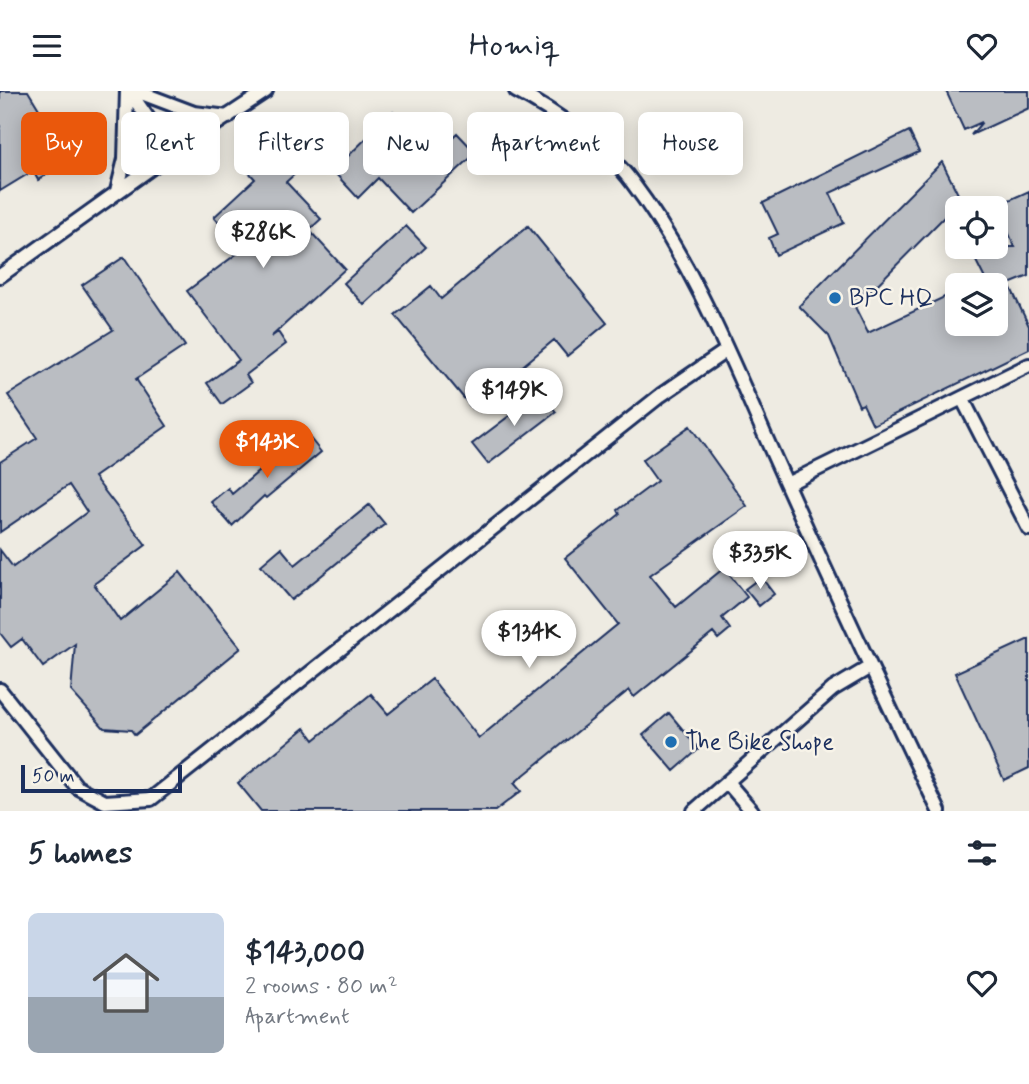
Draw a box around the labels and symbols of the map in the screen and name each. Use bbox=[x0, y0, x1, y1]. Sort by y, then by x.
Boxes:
pin: $286K bbox=[214, 211, 312, 270]
place label: BPC HQ bbox=[849, 283, 934, 314]
marker: BPC HQ bbox=[827, 290, 843, 306]
pin: $149K bbox=[465, 369, 563, 428]
pin: $143K bbox=[218, 421, 316, 480]
pin: $335K bbox=[711, 531, 809, 591]
pin: $134K bbox=[480, 611, 578, 670]
place label: The Bike Shope bbox=[685, 727, 834, 758]
marker: The Bike Shope bbox=[663, 734, 679, 750]
scale bar bbox=[21, 762, 182, 794]

